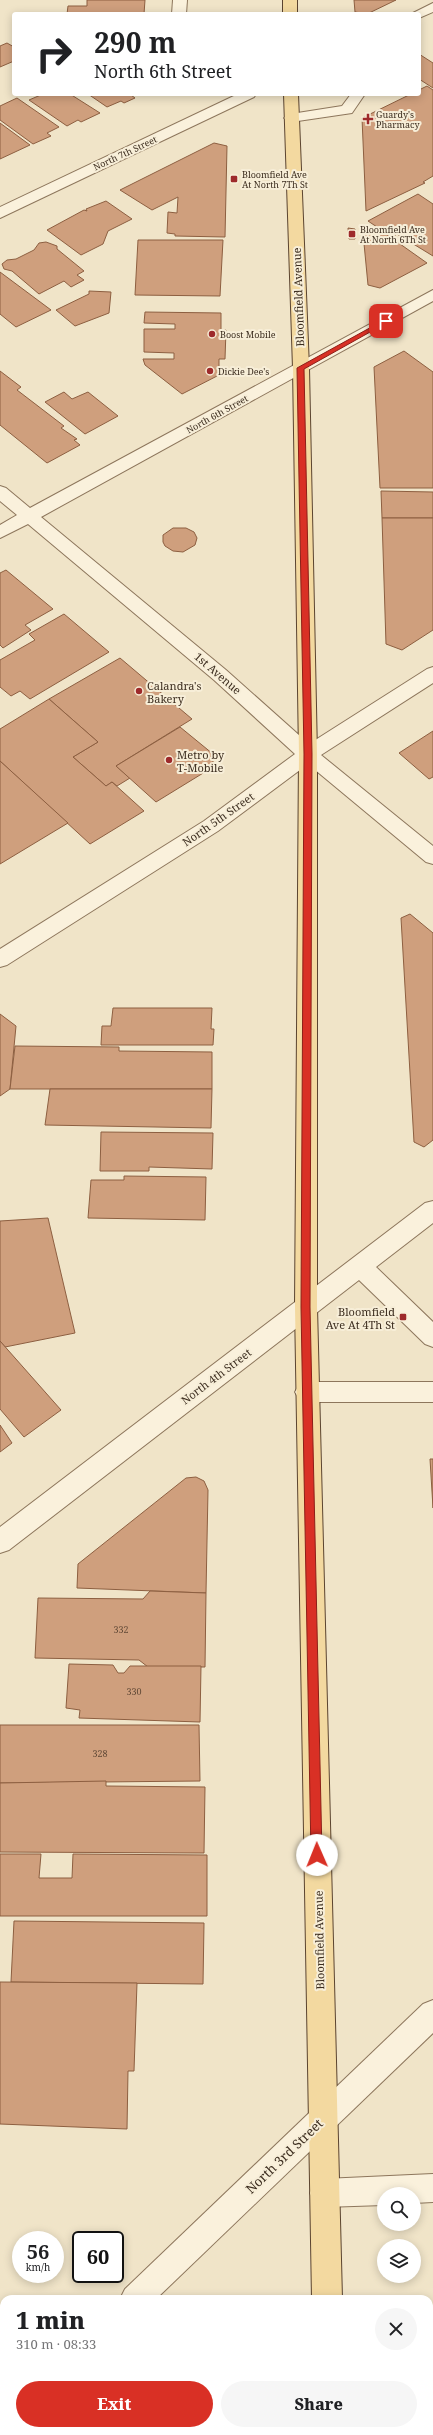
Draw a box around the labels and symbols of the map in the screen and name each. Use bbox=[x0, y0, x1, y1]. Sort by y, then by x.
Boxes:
place label: Guardy's Pharmacy bbox=[376, 108, 420, 131]
marker: Guardy's Pharmacy bbox=[363, 114, 373, 124]
street label: North 7th Street bbox=[91, 133, 159, 173]
place label: Bloomfield Ave At North 7Th St bbox=[242, 168, 308, 191]
marker: Bloomfield Ave At North 7Th St bbox=[229, 174, 239, 184]
place label: Bloomfield Ave At North 6Th St bbox=[360, 223, 426, 246]
marker: Bloomfield Ave At North 6Th St bbox=[347, 229, 357, 239]
street label: Bloomfield Avenue bbox=[289, 247, 307, 347]
pin bbox=[369, 304, 403, 338]
place label: Boost Mobile bbox=[220, 328, 276, 341]
marker: Boost Mobile bbox=[207, 329, 217, 339]
place label: Dickie Dee's bbox=[218, 365, 269, 378]
marker: Dickie Dee's bbox=[205, 366, 215, 376]
street label: North 6th Street bbox=[184, 392, 250, 436]
street label: 1st Avenue bbox=[192, 649, 245, 697]
place label: Calandra's Bakery bbox=[147, 678, 202, 706]
marker: Calandra's Bakery bbox=[134, 686, 144, 696]
place label: Metro by T-Mobile bbox=[177, 747, 225, 775]
marker: Metro by T-Mobile bbox=[164, 755, 174, 765]
street label: North 5th Street bbox=[179, 789, 257, 849]
place label: Bloomfield Ave At 4Th St bbox=[326, 1304, 395, 1332]
marker: Bloomfield Ave At 4Th St bbox=[398, 1312, 408, 1322]
street label: North 4th Street bbox=[178, 1345, 254, 1407]
house number: 332 bbox=[113, 1623, 129, 1636]
house number: 330 bbox=[126, 1685, 142, 1698]
house number: 328 bbox=[92, 1747, 108, 1760]
position arrow bbox=[296, 1834, 338, 1876]
street label: Bloomfield Avenue bbox=[311, 1890, 327, 1990]
street label: North 3rd Street bbox=[242, 2114, 327, 2197]
speed limit sign: 60 bbox=[72, 2231, 124, 2283]

